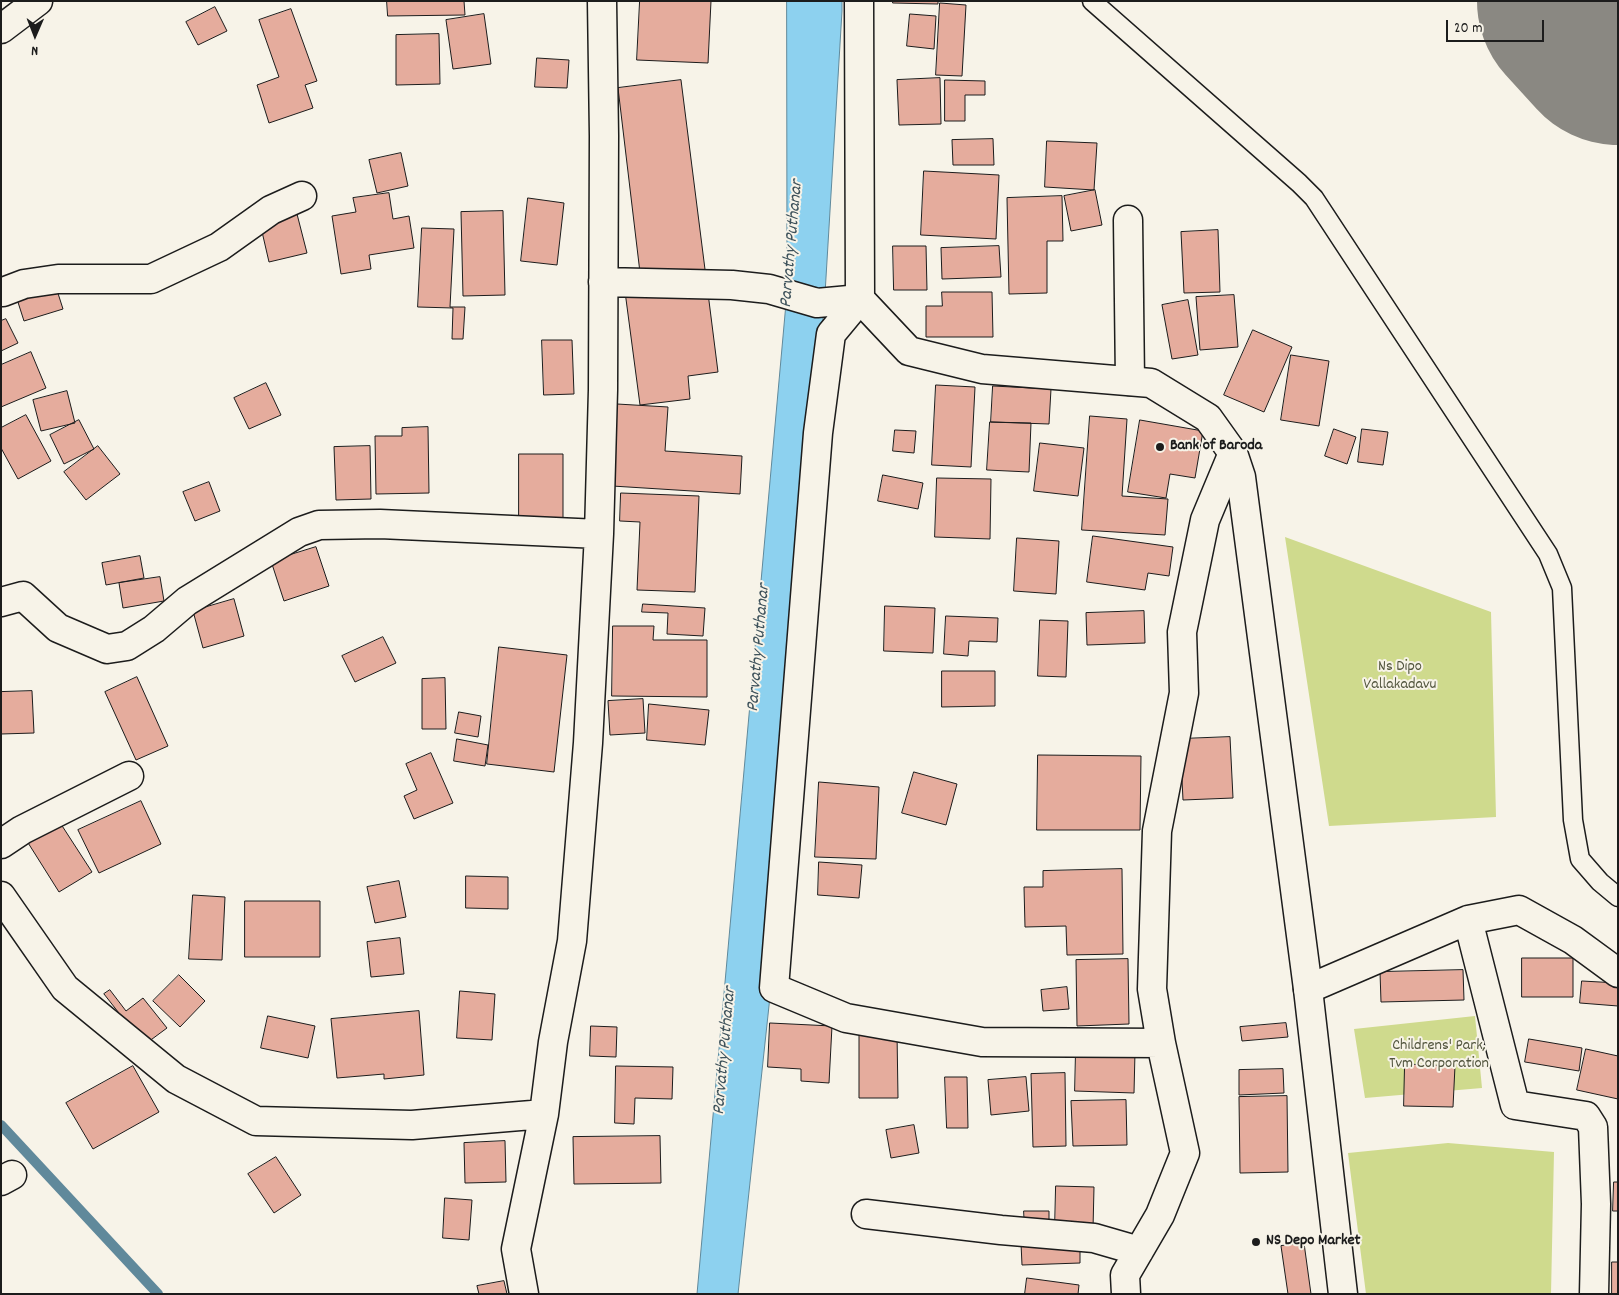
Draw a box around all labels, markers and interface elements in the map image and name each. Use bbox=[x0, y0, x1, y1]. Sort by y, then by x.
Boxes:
north arrow bbox=[10, 10, 60, 60]
scale bar bbox=[1449, 10, 1546, 42]
text: 20 m bbox=[1454, 18, 1482, 40]
text: N bbox=[31, 40, 38, 60]
water label: Parvathy Puthanar bbox=[777, 179, 809, 309]
place label: Bank of Baroda bbox=[1170, 437, 1262, 457]
marker: Bank of Baroda bbox=[1154, 441, 1166, 453]
water label: Parvathy Puthanar bbox=[744, 583, 776, 713]
park label: Ns Dipo Vallakadavu bbox=[1364, 658, 1436, 696]
water label: Parvathy Puthanar bbox=[710, 986, 742, 1116]
park label: Childrens' Park, Tvm Corporation bbox=[1389, 1037, 1489, 1075]
place label: NS Depo Market bbox=[1266, 1232, 1360, 1252]
marker: NS Depo Market bbox=[1250, 1236, 1262, 1248]

